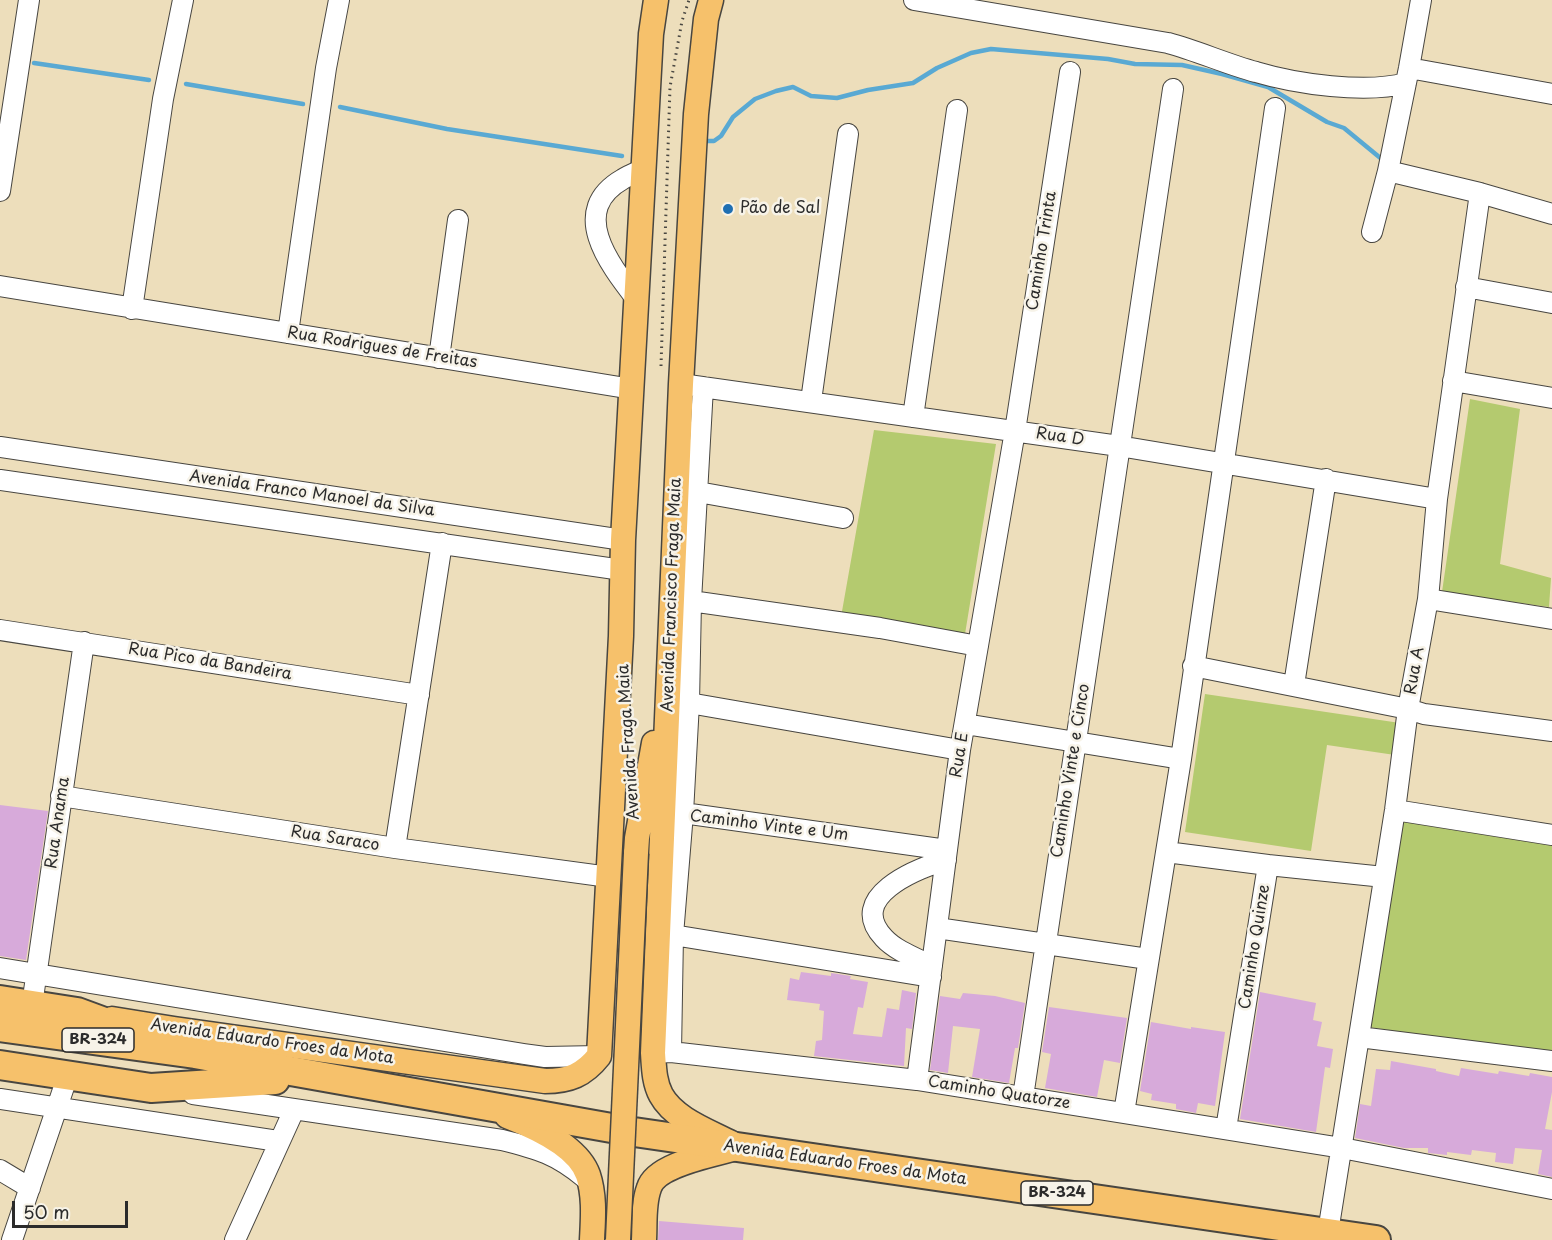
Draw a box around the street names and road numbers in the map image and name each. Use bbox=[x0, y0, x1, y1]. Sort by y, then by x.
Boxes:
street label: Caminho Trinta bbox=[1023, 190, 1061, 312]
street label: Rua Rodrigues de Freitas bbox=[286, 323, 478, 373]
street label: Rua D bbox=[1035, 424, 1085, 450]
street label: Avenida Franco Manoel da Silva bbox=[188, 467, 436, 521]
street label: Avenida Francisco Fraga Maia bbox=[658, 477, 686, 713]
street label: Rua Pico da Bandeira bbox=[127, 640, 293, 684]
street label: Rua A bbox=[1401, 646, 1429, 696]
street label: Avenida Fraga Maia bbox=[614, 664, 644, 820]
street label: Caminho Vinte e Cinco bbox=[1048, 683, 1094, 859]
street label: Rua E bbox=[947, 731, 973, 779]
street label: Rua Anama bbox=[42, 776, 74, 870]
street label: Caminho Vinte e Um bbox=[689, 807, 849, 845]
street label: Rua Saraco bbox=[289, 822, 381, 856]
street label: Caminho Quinze bbox=[1236, 883, 1274, 1011]
street label: Avenida Eduardo Froes da Mota bbox=[149, 1015, 395, 1069]
road number: BR-324 bbox=[62, 1028, 134, 1052]
street label: Caminho Quatorze bbox=[926, 1072, 1072, 1114]
street label: Avenida Eduardo Froes da Mota bbox=[722, 1136, 968, 1190]
road number: BR-324 bbox=[1021, 1181, 1093, 1205]

